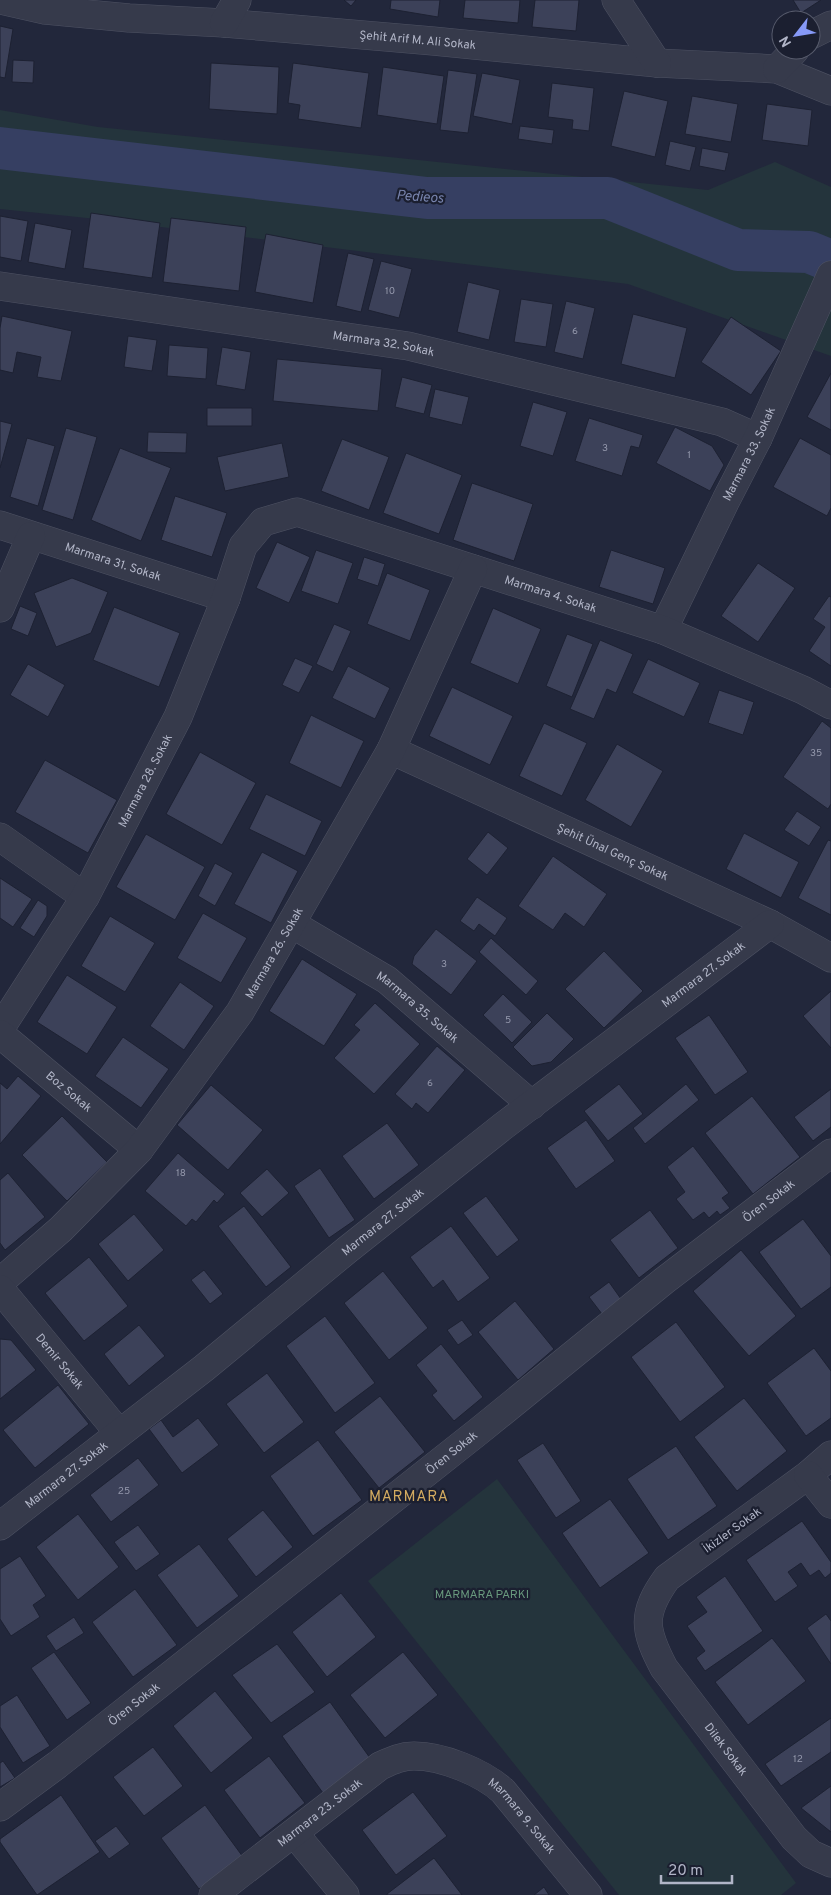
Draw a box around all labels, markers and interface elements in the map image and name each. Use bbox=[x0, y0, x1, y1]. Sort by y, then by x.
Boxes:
north arrow bbox=[771, 10, 821, 60]
street label: Şehit Arif M. Ali Sokak bbox=[359, 28, 477, 54]
text: N bbox=[776, 32, 796, 50]
water label: Pedieos bbox=[396, 187, 445, 208]
house number: 10 bbox=[385, 285, 395, 298]
house number: 6 bbox=[572, 325, 578, 338]
street label: Marmara 32. Sokak bbox=[332, 328, 436, 361]
street label: Marmara 33. Sokak bbox=[720, 405, 780, 504]
house number: 3 bbox=[602, 442, 608, 455]
house number: 1 bbox=[687, 449, 691, 462]
street label: Marmara 31. Sokak bbox=[63, 540, 163, 586]
street label: Marmara 4. Sokak bbox=[502, 572, 599, 617]
street label: Marmara 28. Sokak bbox=[115, 732, 177, 831]
house number: 35 bbox=[810, 747, 822, 760]
street label: Şehit Ünal Genç Sokak bbox=[554, 820, 671, 885]
street label: Marmara 26. Sokak bbox=[242, 905, 308, 1002]
street label: Marmara 27. Sokak bbox=[659, 938, 749, 1012]
house number: 3 bbox=[441, 958, 447, 971]
street label: Marmara 35. Sokak bbox=[373, 968, 462, 1047]
house number: 5 bbox=[505, 1014, 511, 1027]
street label: Boz Sokak bbox=[42, 1068, 95, 1116]
house number: 6 bbox=[427, 1077, 433, 1090]
house number: 18 bbox=[176, 1167, 186, 1180]
street label: Ören Sokak bbox=[740, 1176, 799, 1227]
street label: Marmara 27. Sokak bbox=[339, 1185, 428, 1260]
street label: Demir Sokak bbox=[31, 1331, 87, 1393]
street label: Ören Sokak bbox=[423, 1428, 481, 1479]
street label: Marmara 27. Sokak bbox=[22, 1438, 112, 1513]
house number: 25 bbox=[118, 1485, 130, 1498]
district label: MARMARA bbox=[369, 1488, 449, 1507]
street label: İkizler Sokak bbox=[700, 1504, 765, 1557]
park label: MARMARA PARKI bbox=[435, 1587, 529, 1603]
street label: Ören Sokak bbox=[105, 1679, 164, 1730]
street label: Dilek Sokak bbox=[700, 1720, 751, 1780]
house number: 12 bbox=[793, 1753, 803, 1766]
street label: Marmara 23. Sokak bbox=[275, 1775, 366, 1851]
street label: Marmara 9. Sokak bbox=[484, 1775, 558, 1858]
scale bar bbox=[661, 1852, 732, 1884]
text: 20 m bbox=[668, 1862, 703, 1881]

